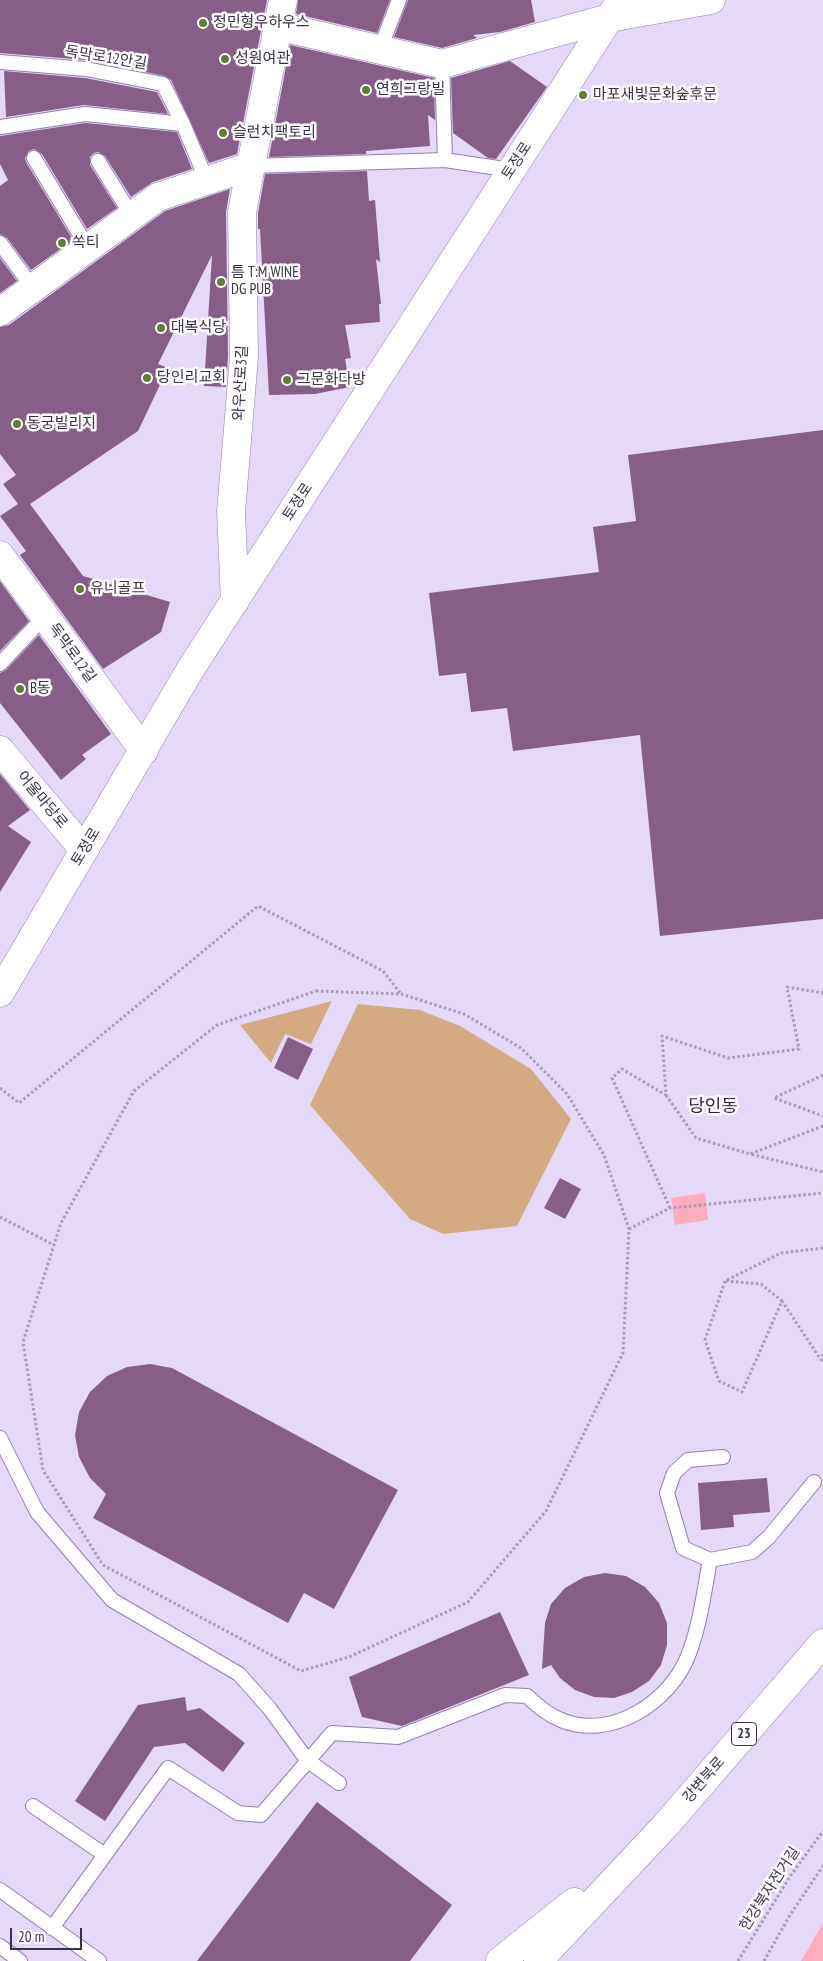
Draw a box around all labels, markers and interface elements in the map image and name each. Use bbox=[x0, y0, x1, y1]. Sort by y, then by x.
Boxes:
place label: 정민형우하우스 bbox=[213, 14, 310, 32]
marker: 정민형우하우스 bbox=[197, 17, 209, 29]
street label: 독막로12안길 bbox=[64, 43, 148, 73]
place label: 성원여관 bbox=[235, 50, 290, 68]
marker: 성원여관 bbox=[219, 53, 231, 65]
place label: 연희그랑빌 bbox=[376, 81, 445, 99]
marker: 연희그랑빌 bbox=[360, 84, 372, 96]
place label: 마포새빛문화숲후문 bbox=[593, 86, 717, 104]
marker: 마포새빛문화숲후문 bbox=[577, 89, 589, 101]
place label: 슬런치팩토리 bbox=[233, 124, 316, 142]
marker: 슬런치팩토리 bbox=[217, 127, 229, 139]
street label: 토정로 bbox=[498, 139, 536, 183]
place label: 쏙티 bbox=[72, 234, 100, 252]
marker: 쏙티 bbox=[56, 237, 68, 249]
place label: 틈 T:M WINE DG PUB bbox=[231, 264, 299, 299]
marker: 틈 T:M WINE DG PUB bbox=[215, 276, 227, 288]
place label: 대복식당 bbox=[171, 319, 226, 337]
marker: 대복식당 bbox=[155, 322, 167, 334]
street label: 와우산로3길 bbox=[230, 345, 252, 421]
place label: 당인리교회 bbox=[157, 369, 226, 387]
place label: 그문화다방 bbox=[297, 371, 366, 389]
marker: 당인리교회 bbox=[141, 372, 153, 384]
marker: 그문화다방 bbox=[281, 374, 293, 386]
place label: 동궁빌리지 bbox=[27, 415, 96, 433]
marker: 동궁빌리지 bbox=[11, 418, 23, 430]
street label: 토정로 bbox=[279, 480, 317, 524]
place label: 유니골프 bbox=[90, 580, 145, 598]
marker: 유니골프 bbox=[74, 583, 86, 595]
street label: 독막로12길 bbox=[45, 620, 99, 686]
place label: B동 bbox=[30, 680, 51, 698]
marker: B동 bbox=[14, 683, 26, 695]
street label: 어울마당로 bbox=[13, 768, 71, 832]
street label: 토정로 bbox=[68, 825, 104, 869]
district label: 당인동 bbox=[688, 1096, 738, 1118]
road number: 23 bbox=[732, 1722, 756, 1746]
street label: 강변북로 bbox=[679, 1753, 729, 1807]
street label: 한강북자전거길 bbox=[736, 1844, 804, 1934]
scale bar bbox=[12, 1918, 85, 1950]
text: 20 m bbox=[18, 1927, 44, 1946]

